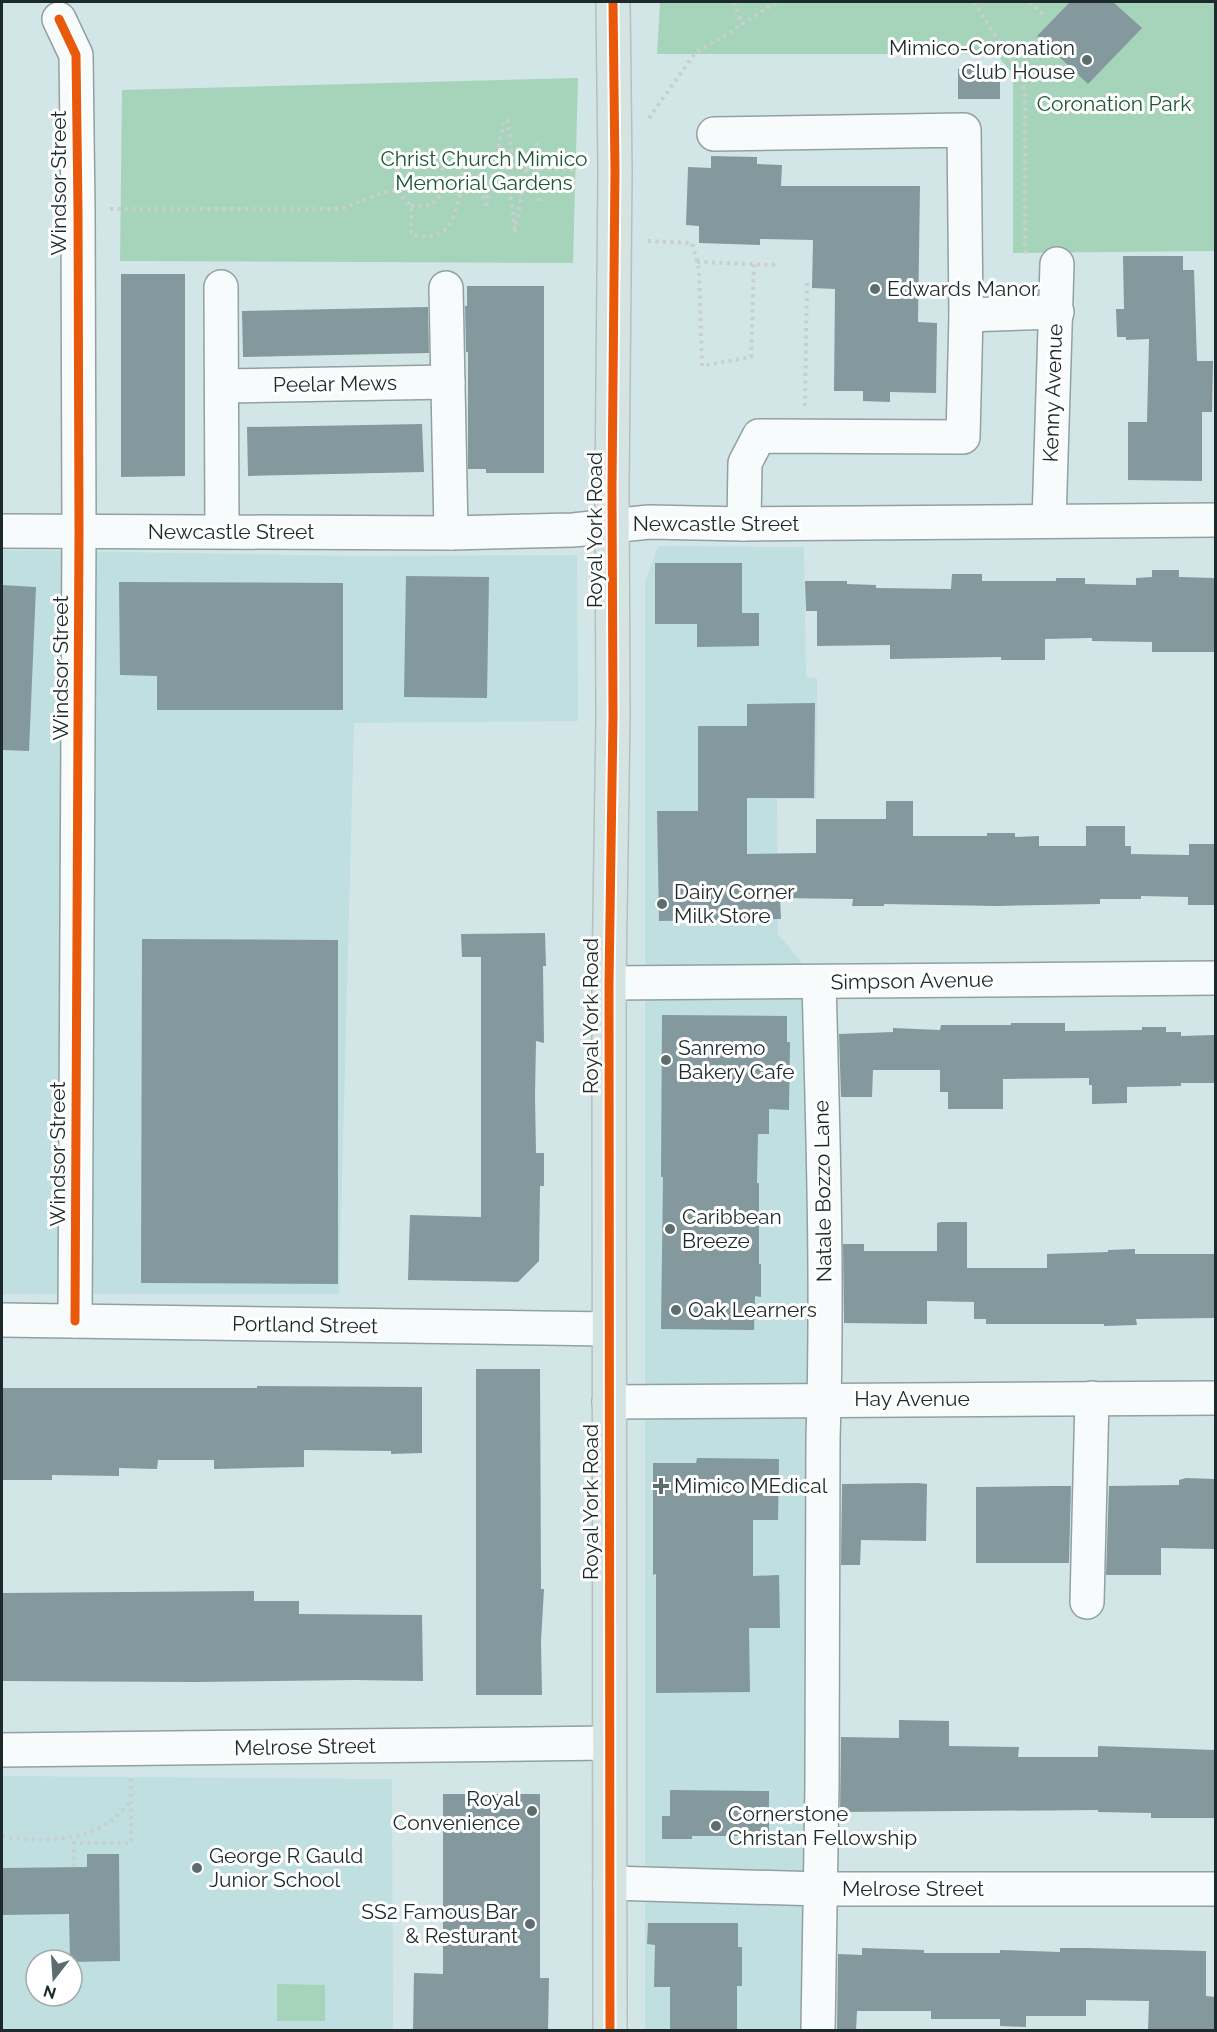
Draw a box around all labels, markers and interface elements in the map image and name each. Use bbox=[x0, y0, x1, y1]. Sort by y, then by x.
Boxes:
place label: Mimico-Coronation Club House bbox=[889, 35, 1075, 84]
marker: Mimico-Coronation Club House bbox=[1080, 53, 1094, 67]
park label: Coronation Park bbox=[1037, 91, 1191, 116]
street label: Windsor Street bbox=[46, 111, 71, 255]
park label: Christ Church Mimico Memorial Gardens bbox=[380, 146, 588, 195]
place label: Edwards Manor bbox=[887, 276, 1039, 301]
marker: Edwards Manor bbox=[868, 282, 882, 296]
street label: Kenny Avenue bbox=[1038, 323, 1067, 463]
street label: Peelar Mews bbox=[273, 370, 397, 397]
street label: Royal York Road bbox=[582, 452, 607, 608]
street label: Newcastle Street bbox=[633, 511, 799, 536]
street label: Newcastle Street bbox=[148, 519, 314, 544]
street label: Windsor Street bbox=[48, 596, 73, 740]
place label: Dairy Corner Milk Store bbox=[674, 879, 795, 928]
marker: Dairy Corner Milk Store bbox=[655, 897, 669, 911]
street label: Royal York Road bbox=[578, 938, 603, 1094]
street label: Simpson Avenue bbox=[830, 967, 994, 994]
place label: Sanremo Bakery Cafe bbox=[678, 1035, 795, 1084]
marker: Sanremo Bakery Cafe bbox=[659, 1053, 673, 1067]
street label: Windsor Street bbox=[45, 1082, 70, 1226]
street label: Natale Bozzo Lane bbox=[808, 1100, 837, 1282]
place label: Caribbean Breeze bbox=[682, 1204, 782, 1253]
marker: Caribbean Breeze bbox=[663, 1222, 677, 1236]
place label: Oak Learners bbox=[688, 1297, 817, 1322]
marker: Oak Learners bbox=[669, 1303, 683, 1317]
street label: Portland Street bbox=[232, 1311, 378, 1338]
street label: Hay Avenue bbox=[854, 1386, 970, 1411]
street label: Royal York Road bbox=[578, 1424, 603, 1580]
place label: Mimico MEdical bbox=[674, 1473, 828, 1498]
marker: Mimico MEdical bbox=[652, 1477, 670, 1495]
street label: Melrose Street bbox=[234, 1733, 376, 1760]
place label: Royal Convenience bbox=[393, 1786, 520, 1835]
place label: Cornerstone Christan Fellowship bbox=[728, 1801, 917, 1850]
marker: Royal Convenience bbox=[525, 1804, 539, 1818]
marker: Cornerstone Christan Fellowship bbox=[709, 1819, 723, 1833]
place label: George R Gauld Junior School bbox=[209, 1843, 363, 1892]
marker: George R Gauld Junior School bbox=[190, 1861, 204, 1875]
street label: Melrose Street bbox=[842, 1876, 984, 1901]
place label: SS2 Famous Bar & Resturant bbox=[361, 1899, 519, 1948]
marker: SS2 Famous Bar & Resturant bbox=[523, 1917, 537, 1931]
north arrow bbox=[24, 1948, 84, 2008]
text: N bbox=[41, 1981, 58, 2003]

